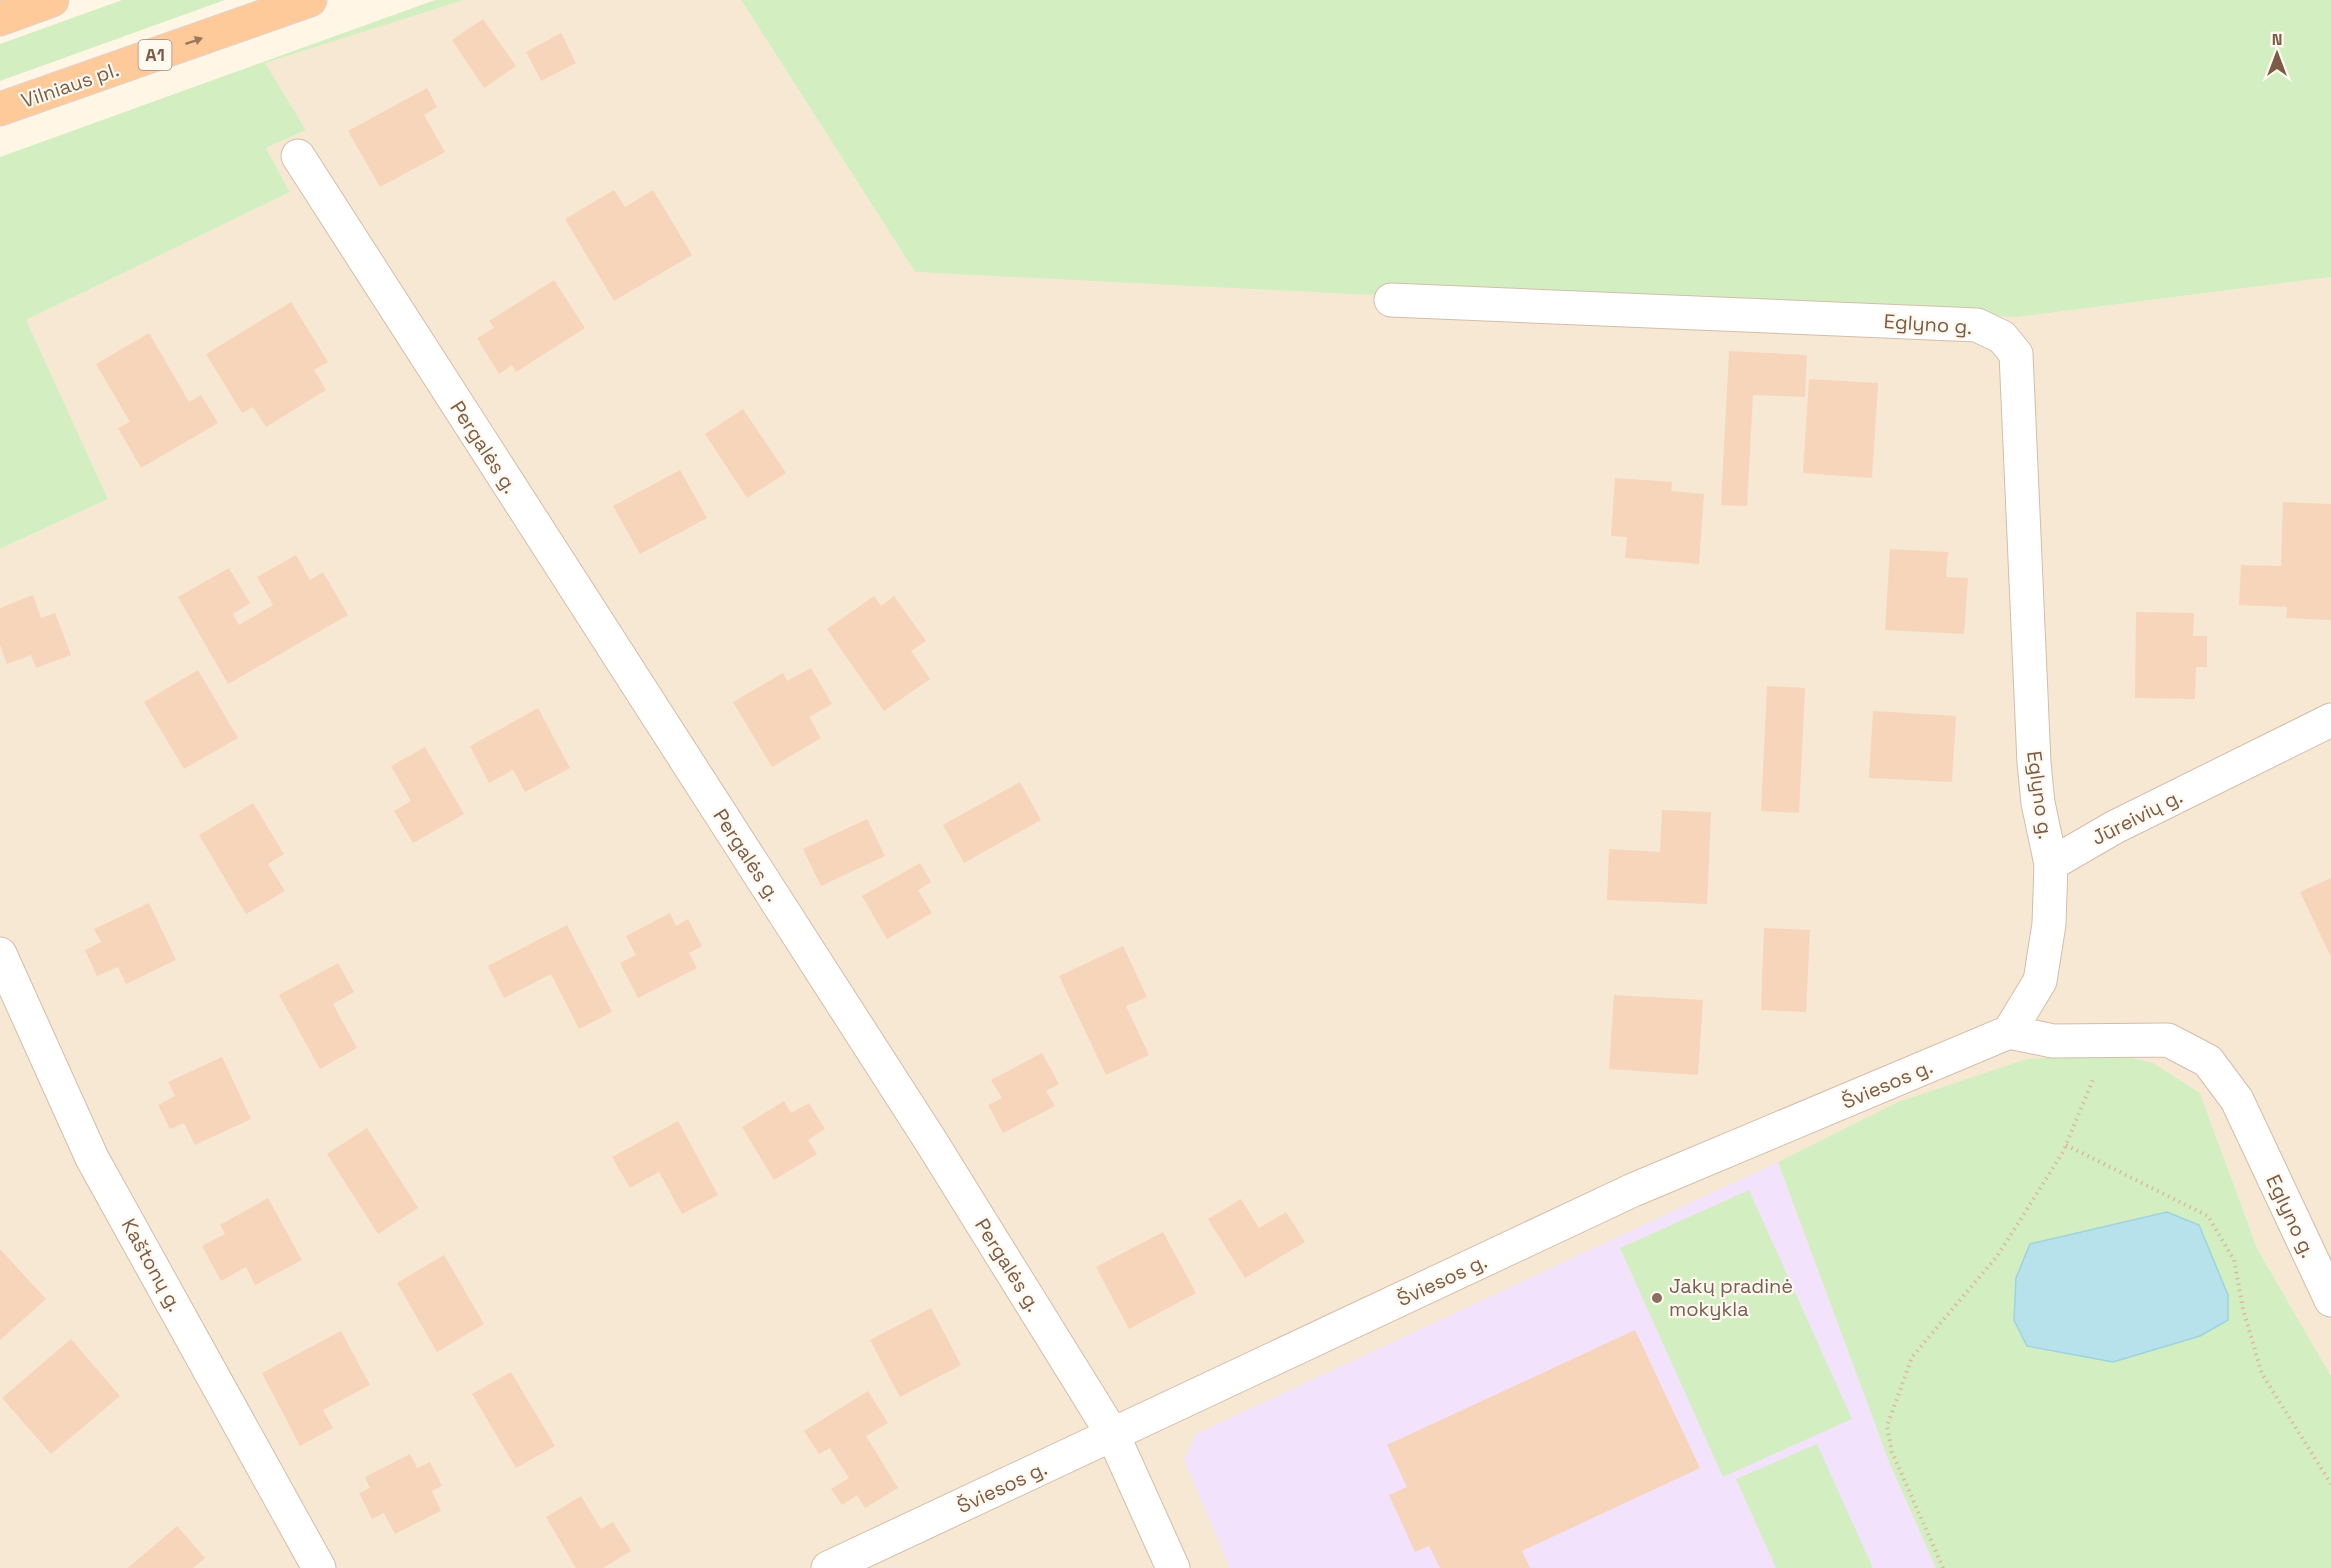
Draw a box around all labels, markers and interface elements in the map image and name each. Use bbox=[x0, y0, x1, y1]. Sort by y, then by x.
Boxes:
north arrow bbox=[2247, 24, 2307, 84]
text: N bbox=[2272, 29, 2282, 50]
one-way arrow bbox=[185, 35, 203, 45]
road number: A1 bbox=[138, 40, 172, 70]
street label: Vilniaus pl. bbox=[18, 56, 122, 114]
street label: Eglyno g. bbox=[1883, 308, 1973, 340]
street label: Pergalės g. bbox=[444, 396, 524, 498]
street label: Eglyno g. bbox=[2021, 749, 2059, 841]
street label: Jūreivių g. bbox=[2087, 783, 2187, 851]
street label: Pergalės g. bbox=[707, 804, 787, 906]
street label: Šviesos g. bbox=[1838, 1053, 1936, 1115]
street label: Eglyno g. bbox=[2260, 1170, 2322, 1262]
street label: Pergalės g. bbox=[969, 1213, 1047, 1317]
street label: Kaštonų g. bbox=[116, 1214, 188, 1316]
street label: Šviesos g. bbox=[1393, 1248, 1491, 1312]
place label: Jakų pradinė mokykla bbox=[1669, 1273, 1793, 1322]
marker: Jakų pradinė mokykla bbox=[1650, 1291, 1664, 1305]
street label: Šviesos g. bbox=[953, 1455, 1051, 1519]

